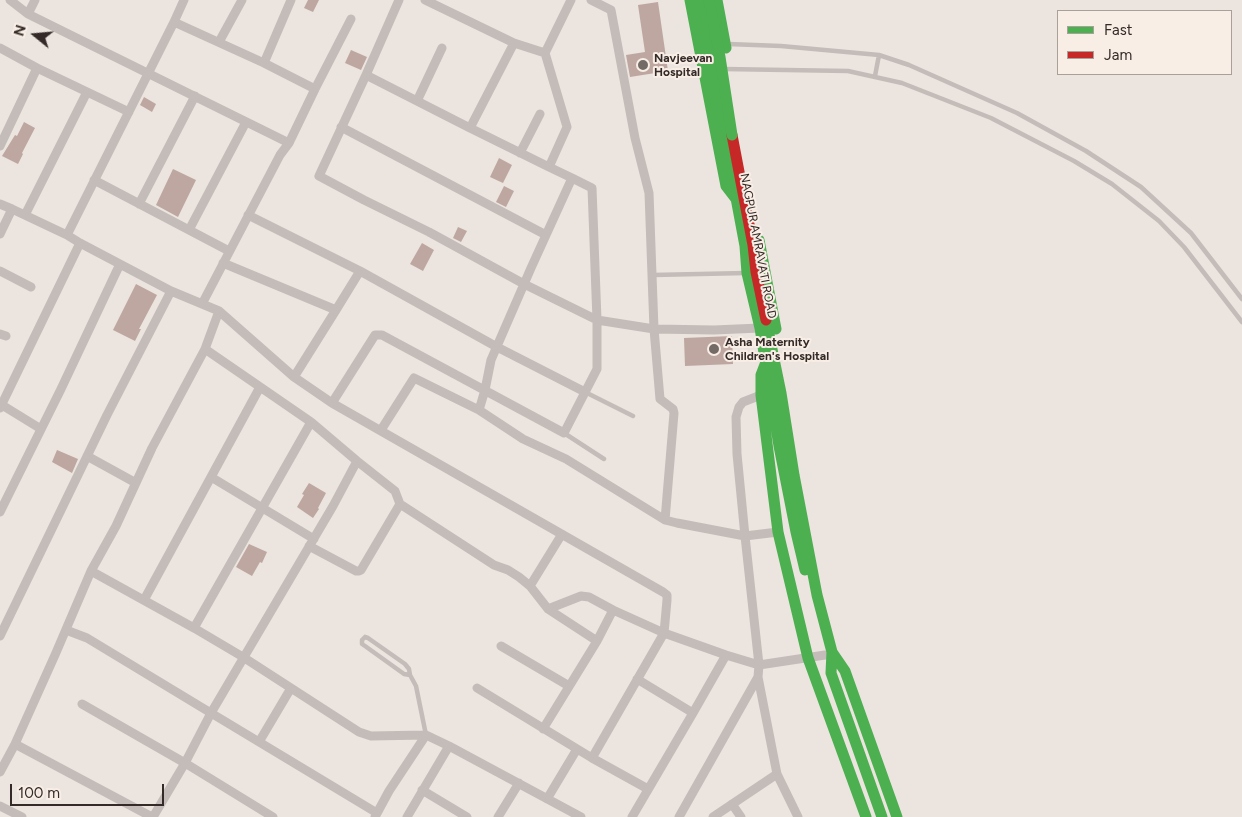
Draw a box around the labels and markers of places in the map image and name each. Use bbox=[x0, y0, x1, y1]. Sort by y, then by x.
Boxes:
place label: Navjeevan Hospital bbox=[654, 51, 712, 79]
marker: Navjeevan Hospital bbox=[636, 58, 650, 72]
place label: Asha Maternity Children's Hospital bbox=[725, 335, 829, 363]
marker: Asha Maternity Children's Hospital bbox=[707, 342, 721, 356]

